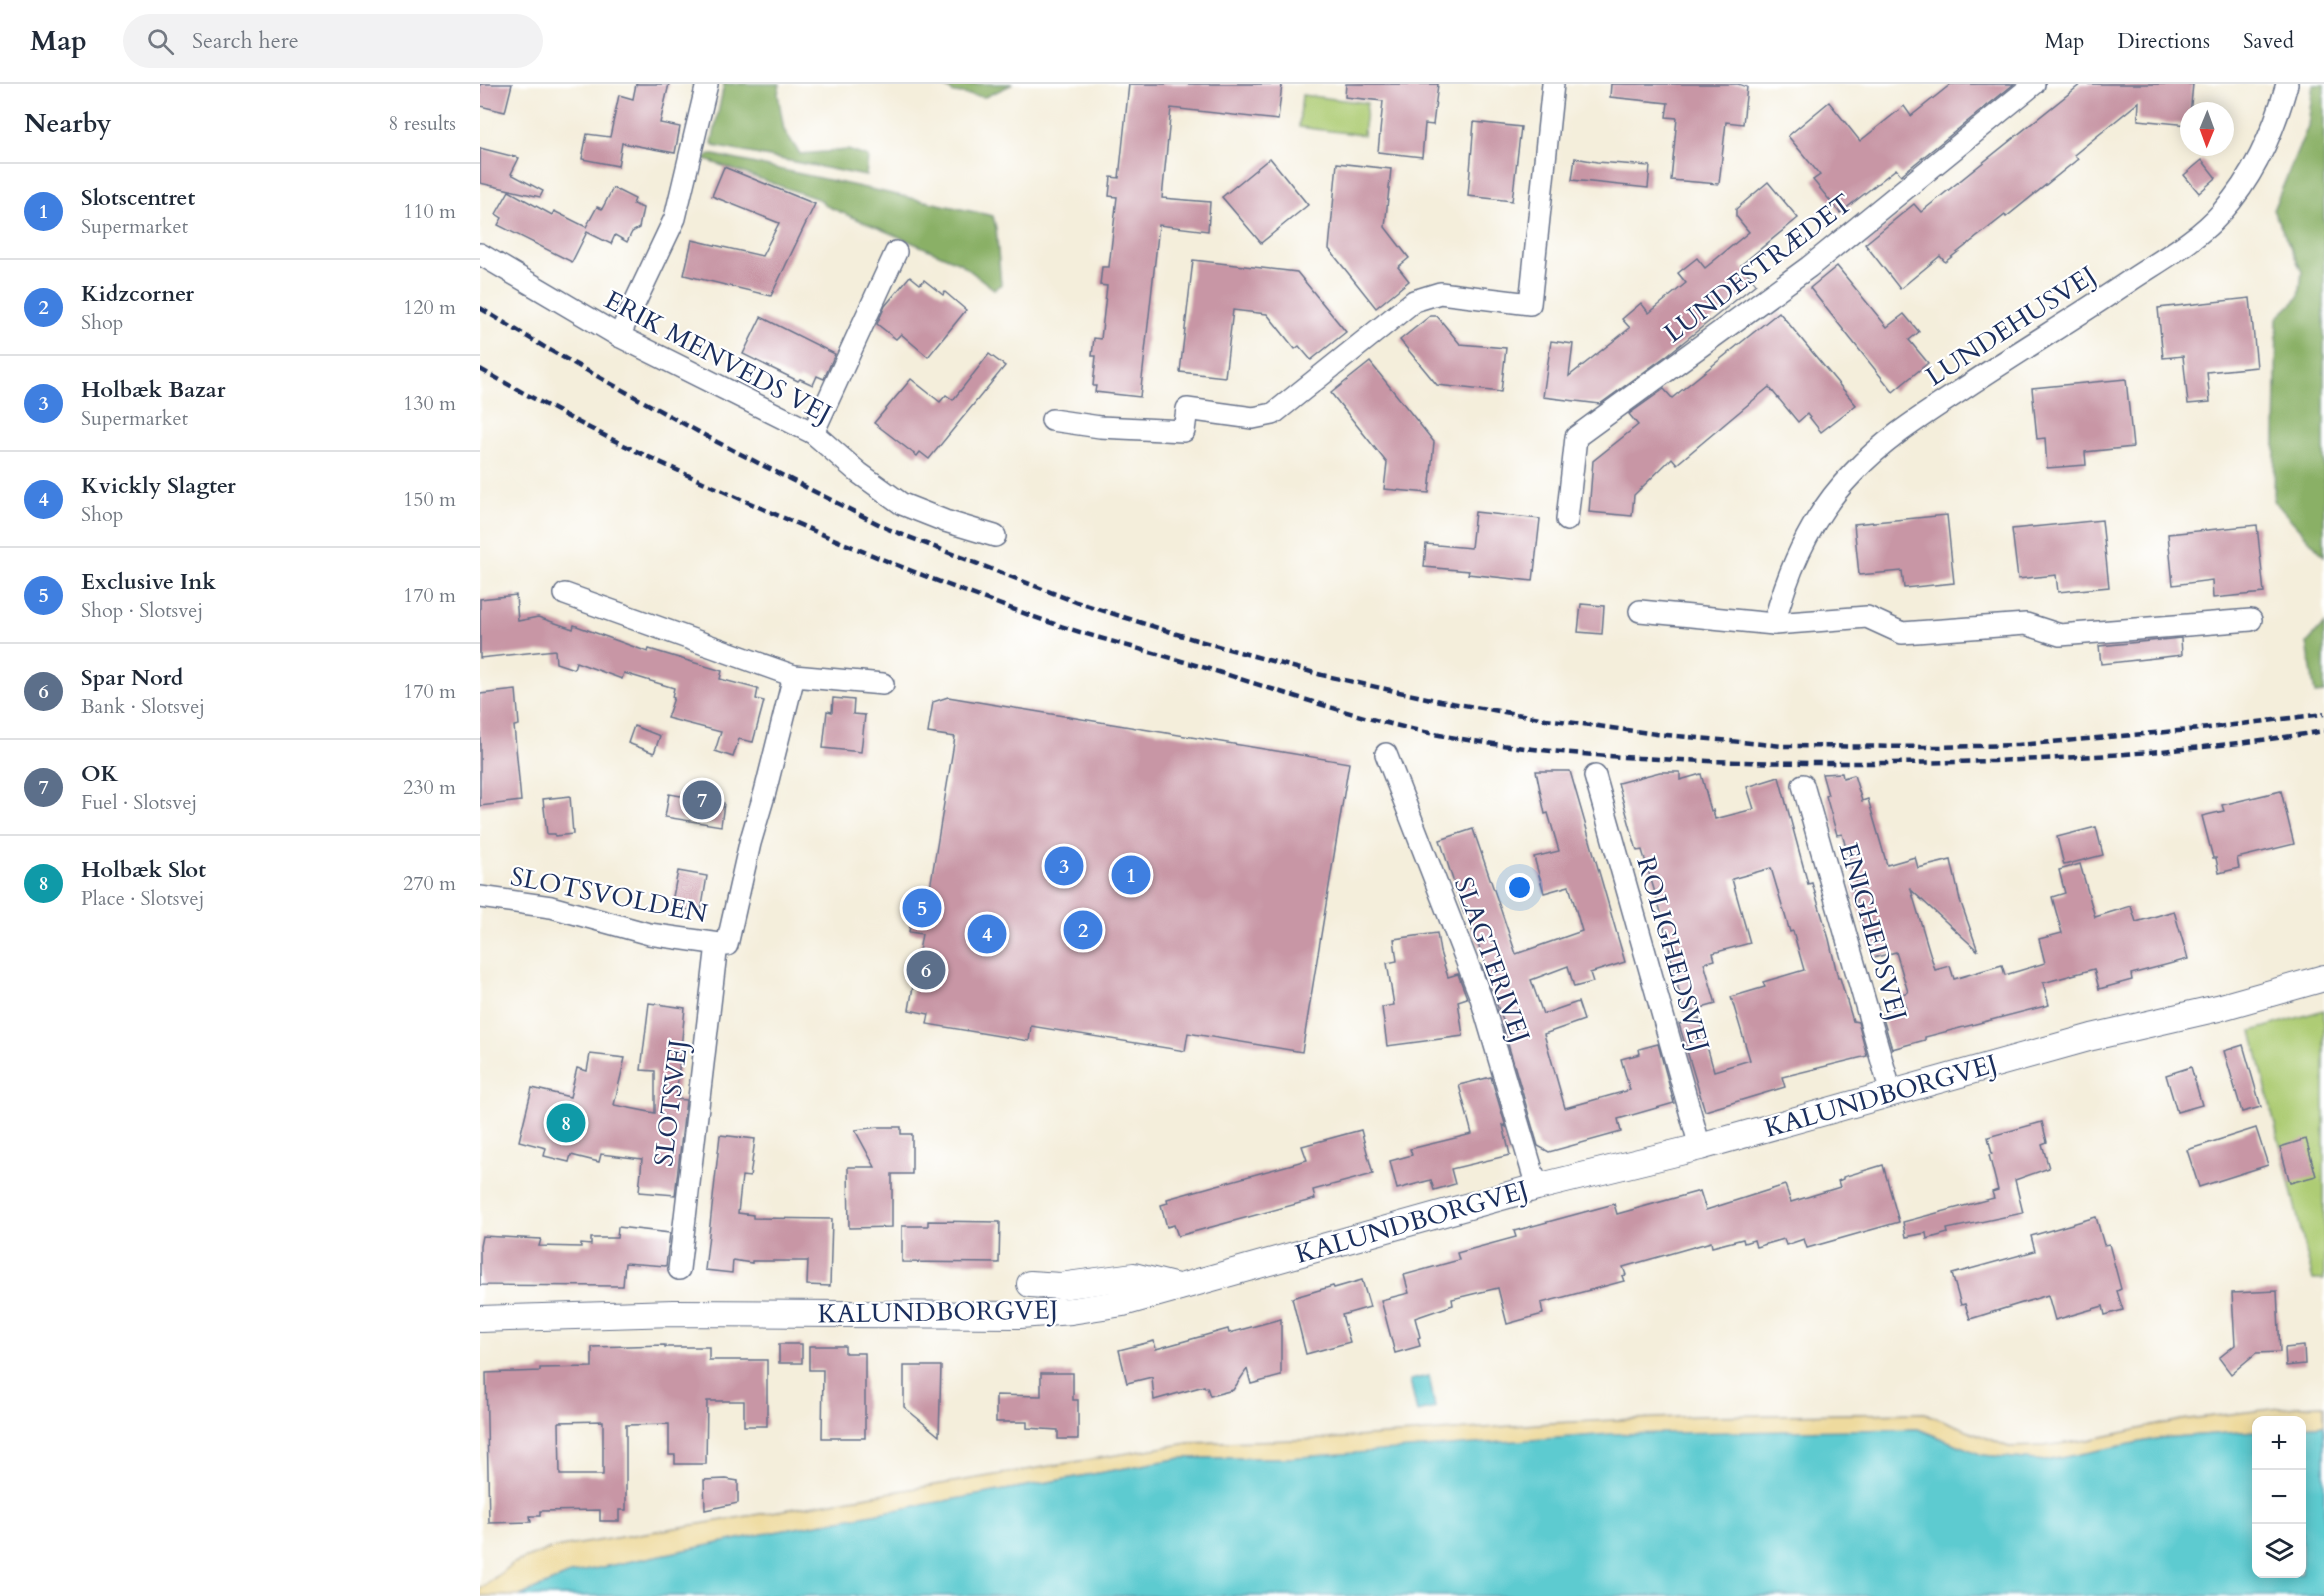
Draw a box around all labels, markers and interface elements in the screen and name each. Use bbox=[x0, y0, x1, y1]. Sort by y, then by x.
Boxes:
search box bbox=[123, 14, 543, 68]
text: Map bbox=[30, 22, 87, 60]
icon: search bbox=[144, 25, 177, 58]
text: Search here bbox=[192, 26, 299, 56]
text: Map bbox=[2044, 27, 2084, 56]
text: Directions bbox=[2117, 27, 2210, 56]
text: Saved bbox=[2243, 27, 2294, 56]
north arrow bbox=[2180, 102, 2234, 156]
text: Nearby bbox=[24, 106, 112, 141]
text: 8 results bbox=[388, 110, 456, 137]
text: Slotscentret bbox=[81, 183, 195, 213]
street label: LUNDESTRÆDET bbox=[1657, 186, 1859, 350]
text: 1 bbox=[38, 198, 49, 225]
text: 110 m bbox=[403, 198, 456, 225]
text: Supermarket bbox=[81, 213, 188, 240]
street label: LUNDEHUSVEJ bbox=[1919, 258, 2103, 394]
text: Kidzcorner bbox=[81, 279, 194, 309]
street label: ERIK MENVEDS VEJ bbox=[598, 282, 838, 432]
text: 2 bbox=[38, 294, 49, 321]
text: 120 m bbox=[403, 294, 456, 321]
text: Shop bbox=[81, 309, 123, 336]
text: Holbæk Bazar bbox=[81, 375, 226, 405]
text: 3 bbox=[38, 390, 49, 417]
text: 130 m bbox=[403, 390, 456, 417]
text: Supermarket bbox=[81, 405, 188, 432]
text: Kvickly Slagter bbox=[81, 471, 236, 501]
text: 4 bbox=[38, 486, 49, 513]
text: 150 m bbox=[403, 486, 456, 513]
text: Shop bbox=[81, 501, 123, 528]
text: Exclusive Ink bbox=[81, 567, 216, 597]
text: 5 bbox=[38, 582, 49, 609]
text: 170 m bbox=[403, 582, 456, 609]
text: Shop · Slotsvej bbox=[81, 597, 203, 624]
text: Spar Nord bbox=[81, 663, 183, 693]
text: 6 bbox=[38, 678, 49, 705]
text: 170 m bbox=[403, 678, 456, 705]
text: Bank · Slotsvej bbox=[81, 693, 205, 720]
text: OK bbox=[81, 759, 118, 789]
text: 7 bbox=[38, 774, 49, 801]
text: 230 m bbox=[403, 774, 456, 801]
pin: 7 bbox=[682, 778, 722, 822]
text: Fuel · Slotsvej bbox=[81, 789, 197, 816]
street label: ENIGHEDSVEJ bbox=[1831, 839, 1915, 1025]
pin: 3 bbox=[1044, 844, 1084, 888]
pin: 1 bbox=[1112, 852, 1150, 898]
street label: ROLIGHEDSVEJ bbox=[1628, 852, 1718, 1056]
text: Holbæk Slot bbox=[81, 855, 206, 885]
street label: SLOTSVOLDEN bbox=[508, 859, 710, 931]
text: 8 bbox=[38, 870, 49, 897]
text: 270 m bbox=[403, 870, 456, 897]
street label: SLAGTERIVEJ bbox=[1446, 872, 1538, 1048]
your location bbox=[1505, 873, 1534, 902]
text: Place · Slotsvej bbox=[81, 885, 204, 912]
pin: 5 bbox=[902, 886, 942, 930]
pin: 2 bbox=[1064, 908, 1102, 952]
pin: 4 bbox=[968, 912, 1006, 956]
pin: 6 bbox=[906, 948, 946, 992]
street label: SLOTSVEJ bbox=[646, 1038, 696, 1168]
street label: KALUNDBORGVEJ bbox=[1760, 1046, 2002, 1146]
pin: 8 bbox=[546, 1100, 586, 1146]
street label: KALUNDBORGVEJ bbox=[1291, 1172, 1533, 1272]
street label: KALUNDBORGVEJ bbox=[817, 1292, 1059, 1332]
map controls bbox=[2252, 1416, 2306, 1578]
button: + bbox=[2252, 1416, 2306, 1470]
button: − bbox=[2252, 1470, 2306, 1524]
button: layers bbox=[2252, 1524, 2306, 1578]

